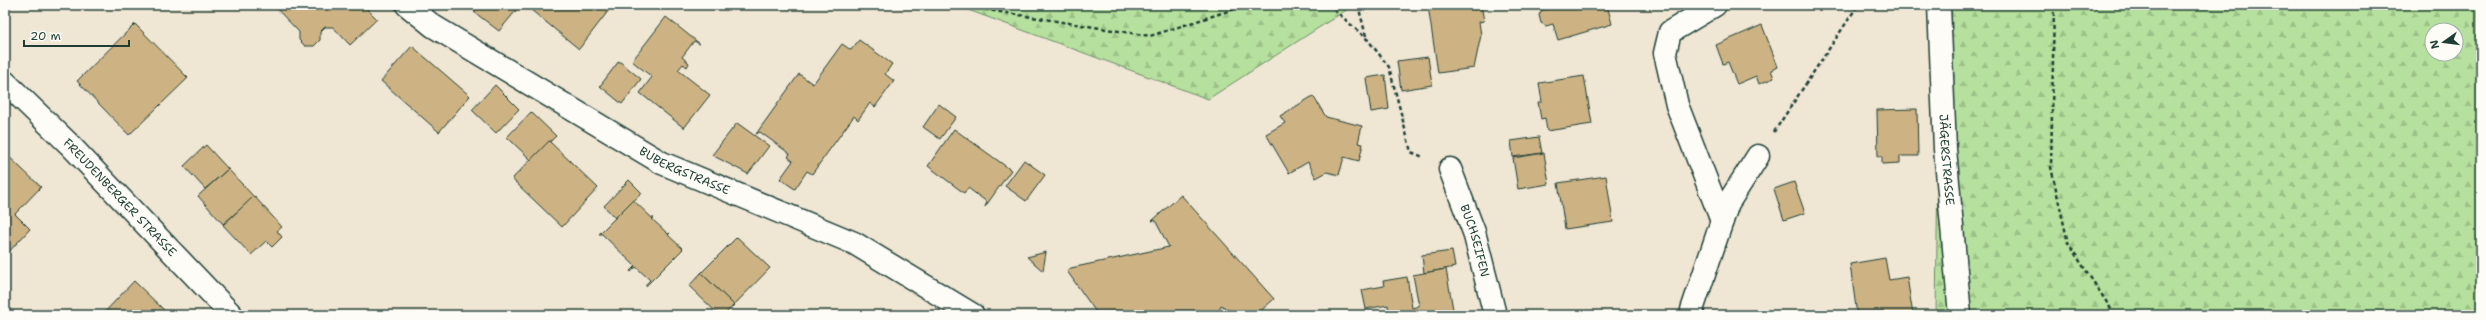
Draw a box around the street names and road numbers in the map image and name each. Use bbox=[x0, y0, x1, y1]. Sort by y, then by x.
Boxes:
street label: JÄGERSTRASSE bbox=[1936, 114, 1958, 206]
street label: FREUDENBERGER STRASSE bbox=[60, 135, 180, 260]
street label: BUBERGSTRASSE bbox=[636, 143, 732, 198]
street label: BUCHSEIFEN bbox=[1456, 202, 1493, 279]

